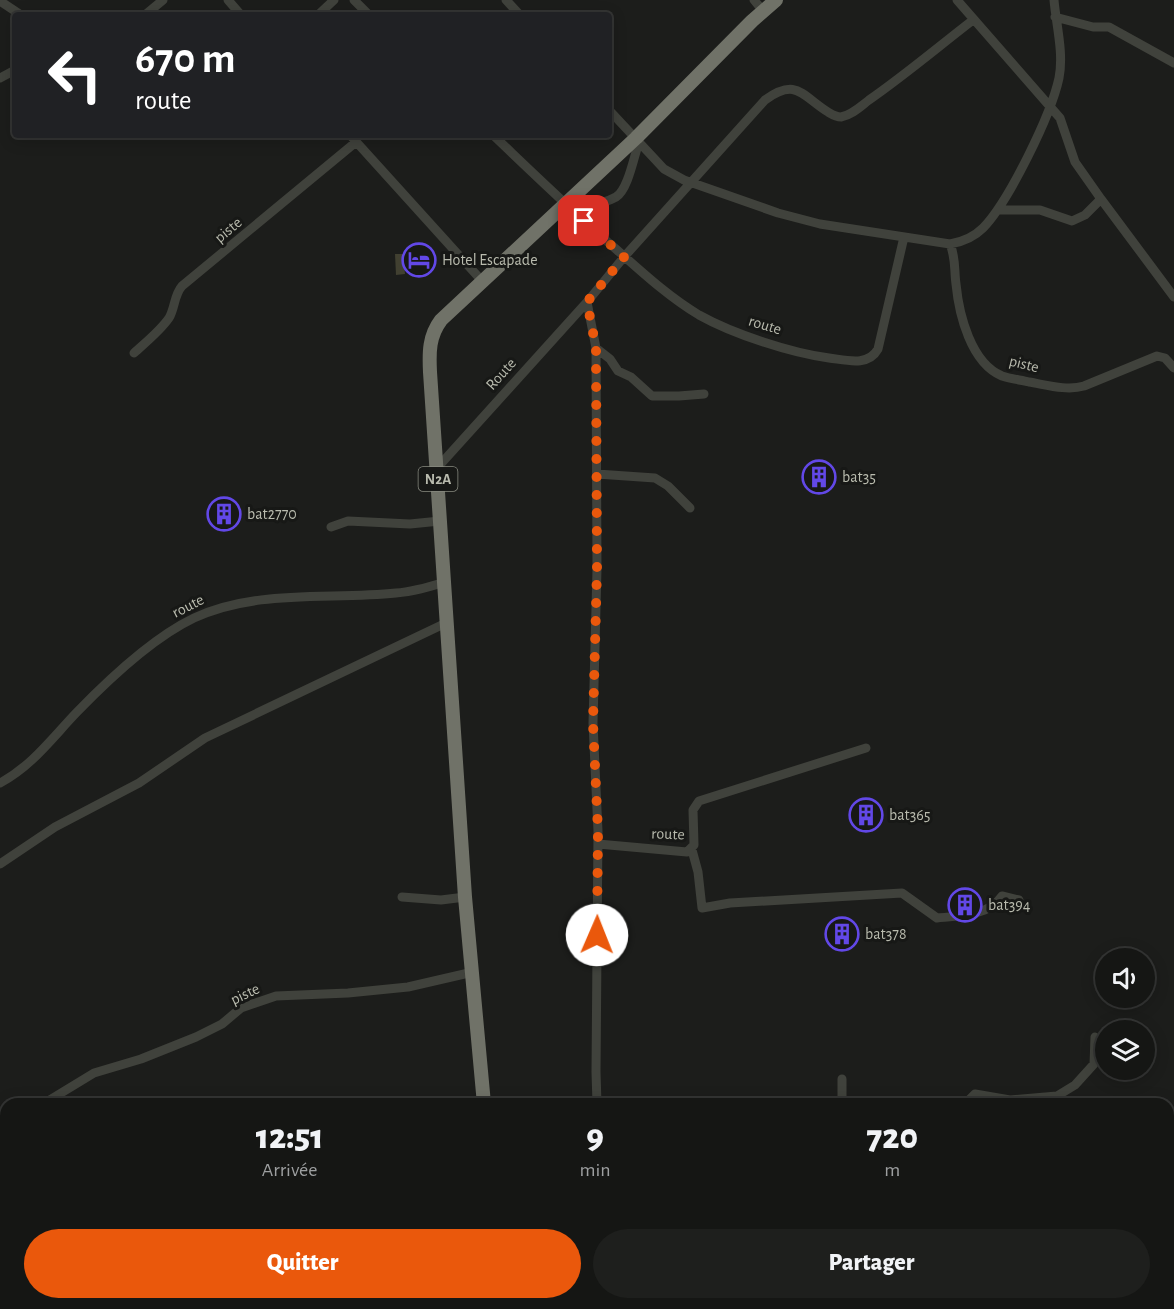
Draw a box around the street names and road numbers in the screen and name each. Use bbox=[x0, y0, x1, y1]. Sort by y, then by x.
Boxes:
street label: piste bbox=[211, 214, 245, 246]
street label: route bbox=[747, 312, 783, 338]
street label: piste bbox=[1007, 353, 1041, 375]
street label: Route bbox=[483, 355, 519, 393]
road number: N2A bbox=[418, 467, 458, 491]
street label: route bbox=[169, 591, 207, 621]
street label: route bbox=[651, 825, 685, 843]
street label: piste bbox=[228, 980, 262, 1008]

